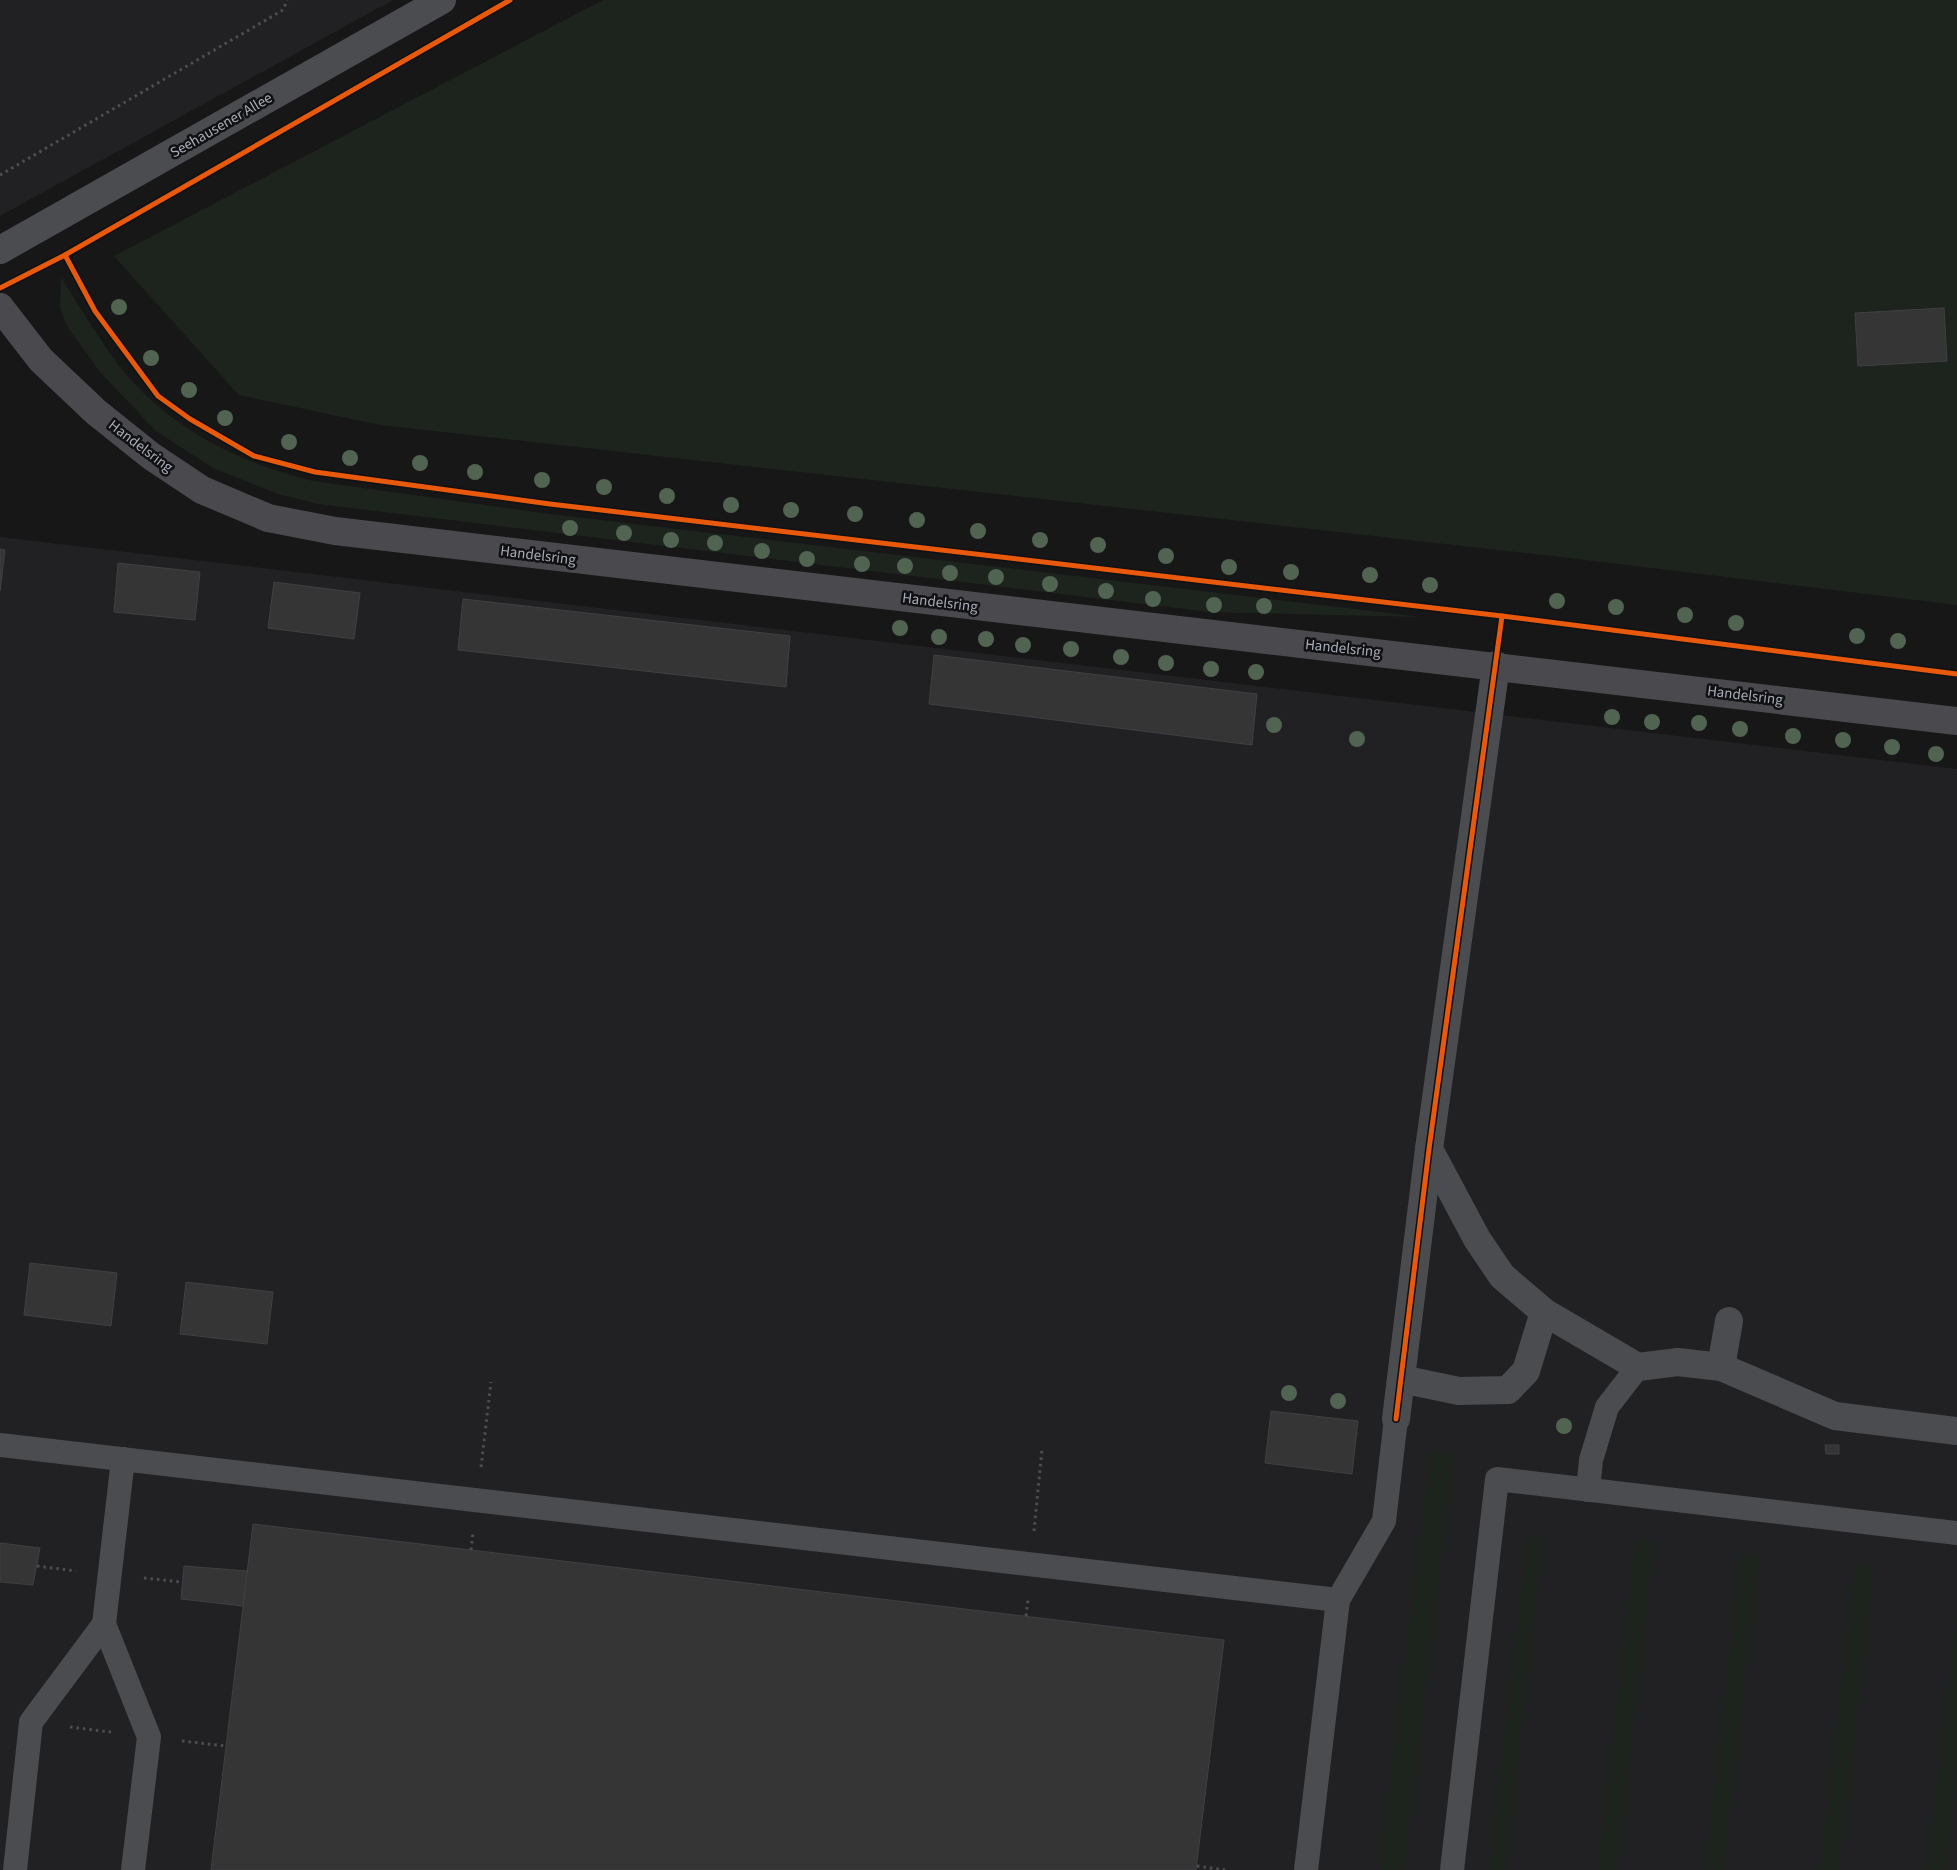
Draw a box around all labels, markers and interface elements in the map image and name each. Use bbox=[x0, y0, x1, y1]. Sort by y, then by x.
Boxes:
street label: Seehausener Allee bbox=[166, 88, 276, 163]
street label: Handelsring bbox=[104, 415, 178, 478]
street label: Handelsring bbox=[499, 540, 577, 571]
street label: Handelsring bbox=[901, 587, 979, 618]
street label: Handelsring bbox=[1304, 634, 1382, 663]
street label: Handelsring bbox=[1706, 680, 1784, 711]

